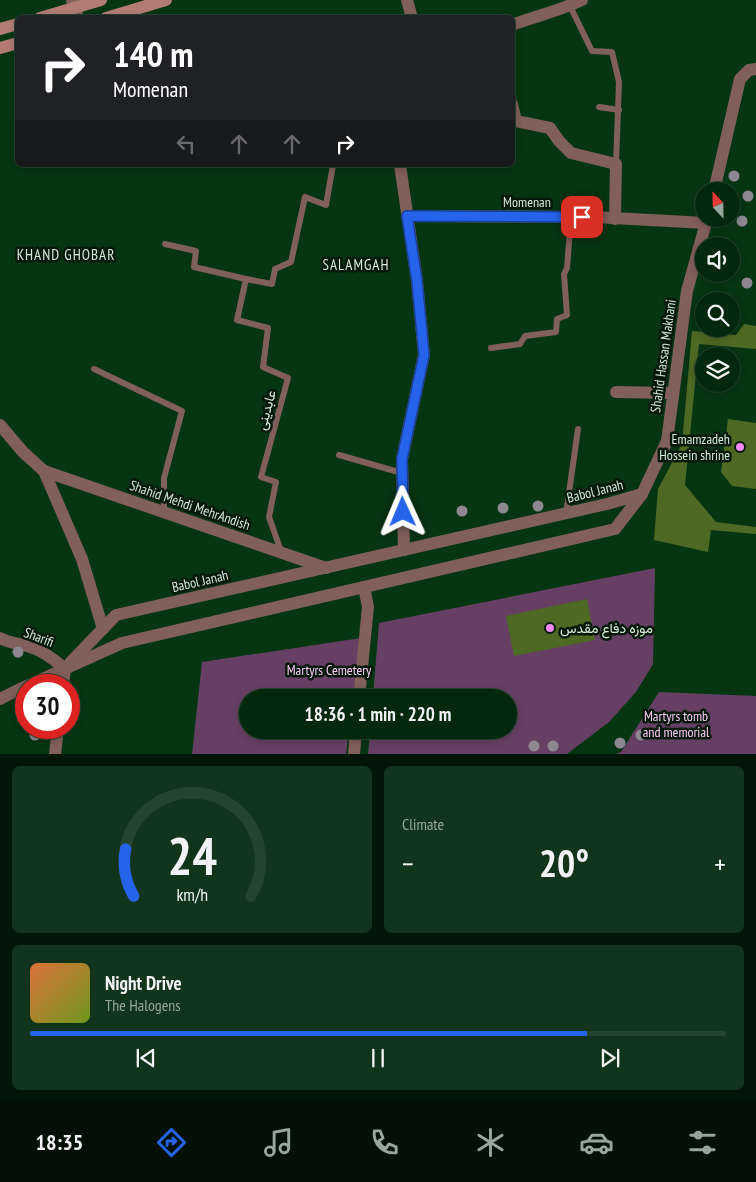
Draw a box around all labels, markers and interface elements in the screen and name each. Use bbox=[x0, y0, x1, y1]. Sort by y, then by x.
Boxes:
text: 140 m bbox=[113, 31, 194, 77]
icon: right bbox=[30, 35, 95, 100]
text: Momenan bbox=[113, 75, 188, 103]
icon: left bbox=[172, 130, 200, 158]
icon: ahead bbox=[225, 130, 253, 158]
icon: ahead bbox=[278, 130, 306, 158]
icon: right bbox=[331, 130, 359, 158]
north arrow bbox=[695, 182, 740, 228]
map controls bbox=[695, 182, 740, 392]
street label: Momenan bbox=[503, 193, 551, 211]
pin bbox=[561, 196, 603, 238]
icon: arrive bbox=[568, 203, 596, 231]
button: sound bbox=[695, 237, 740, 282]
district label: KHAND GHOBAR bbox=[17, 245, 115, 264]
district label: SALAMGAH bbox=[323, 255, 390, 274]
button: search bbox=[695, 292, 740, 337]
street label: Shahid Hassan Makhani bbox=[646, 298, 680, 414]
button: layers bbox=[695, 347, 740, 392]
street label: عابدینی bbox=[252, 388, 280, 432]
place label: Emamzadeh Hossein shrine bbox=[659, 430, 730, 464]
marker: Emamzadeh Hossein shrine bbox=[734, 441, 746, 453]
street label: Babol Janah bbox=[565, 475, 625, 507]
street label: Shahid Mehdi MehrAndish bbox=[127, 476, 253, 534]
position arrow bbox=[376, 485, 428, 537]
street label: Babol Janah bbox=[170, 566, 230, 596]
place label: موزه دفاع مقدس bbox=[560, 619, 653, 639]
marker: موزه دفاع مقدس bbox=[544, 622, 556, 634]
street label: Sharifi bbox=[21, 623, 57, 651]
park label: Martyrs Cemetery bbox=[287, 661, 372, 679]
speed limit sign: 30 bbox=[15, 674, 80, 739]
text: 18:36 · 1 min · 220 m bbox=[305, 702, 451, 726]
park label: Martyrs tomb and memorial bbox=[643, 707, 710, 741]
text: Climate bbox=[402, 814, 444, 834]
text: 24 bbox=[167, 822, 217, 889]
text: 20° bbox=[539, 838, 589, 887]
text: − bbox=[402, 845, 414, 882]
text: + bbox=[714, 845, 726, 882]
text: km/h bbox=[176, 883, 208, 906]
text: Night Drive bbox=[105, 971, 182, 995]
text: The Halogens bbox=[105, 995, 181, 1015]
icon: previous bbox=[132, 1044, 160, 1072]
icon: pause bbox=[364, 1044, 392, 1072]
icon: next bbox=[596, 1044, 624, 1072]
icon: directions bbox=[154, 1125, 189, 1160]
icon: music bbox=[261, 1125, 296, 1160]
icon: phone bbox=[367, 1125, 402, 1160]
icon: climate bbox=[473, 1125, 508, 1160]
icon: car bbox=[579, 1125, 614, 1160]
icon: filters bbox=[685, 1125, 720, 1160]
text: 18:35 bbox=[36, 1128, 83, 1156]

